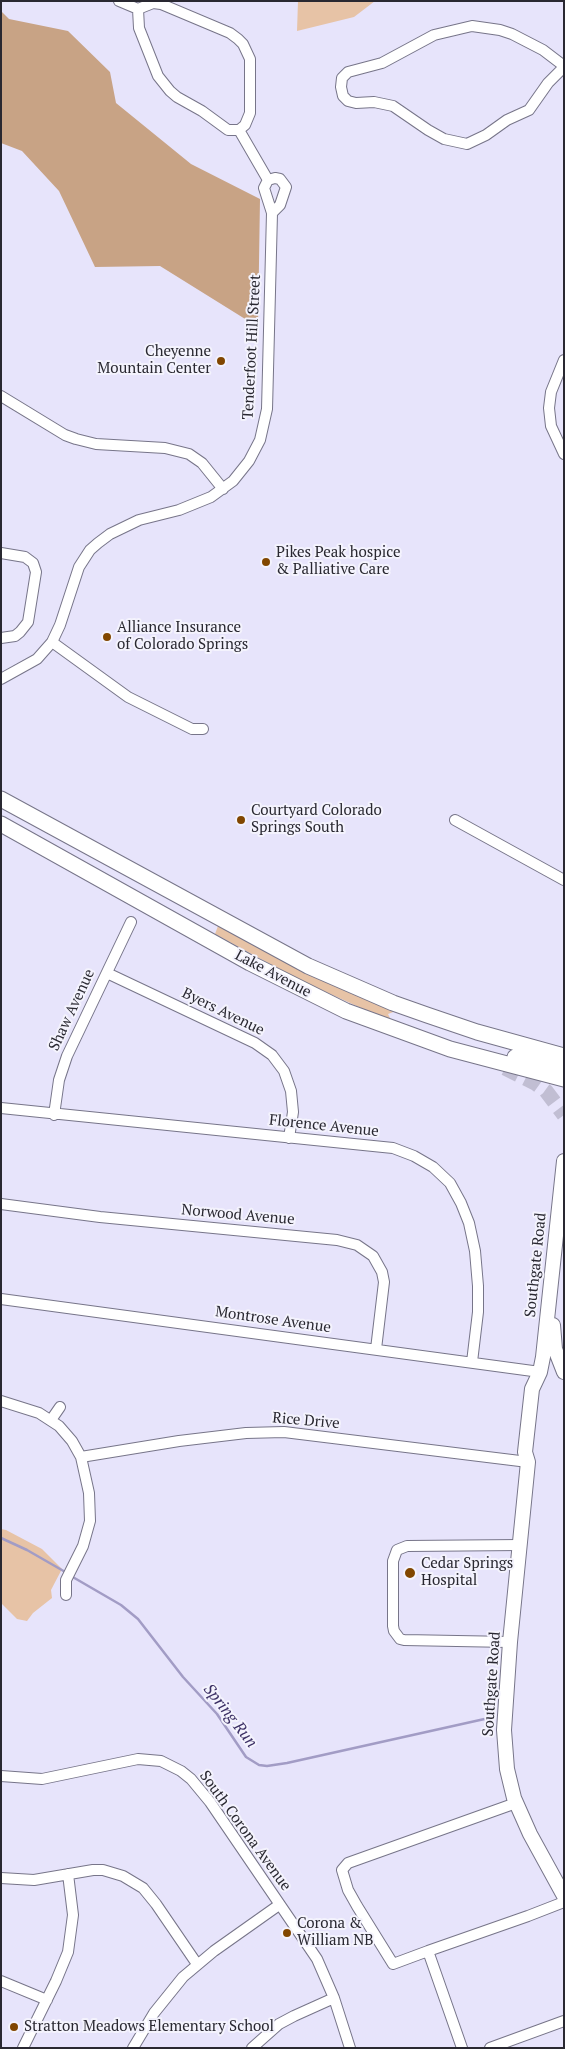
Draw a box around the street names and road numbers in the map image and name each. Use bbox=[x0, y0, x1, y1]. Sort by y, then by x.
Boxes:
street label: Tenderfoot Hill Street bbox=[239, 274, 265, 420]
street label: Lake Avenue bbox=[232, 946, 314, 1002]
street label: Shaw Avenue bbox=[45, 966, 99, 1054]
street label: Byers Avenue bbox=[179, 984, 267, 1040]
street label: Florence Avenue bbox=[268, 1111, 380, 1141]
street label: Norwood Avenue bbox=[181, 1201, 295, 1229]
street label: Southgate Road bbox=[522, 1212, 550, 1318]
street label: Montrose Avenue bbox=[214, 1303, 332, 1337]
street label: Rice Drive bbox=[271, 1409, 341, 1433]
street label: Southgate Road bbox=[479, 1631, 505, 1737]
street label: South Corona Avenue bbox=[195, 1768, 295, 1894]

